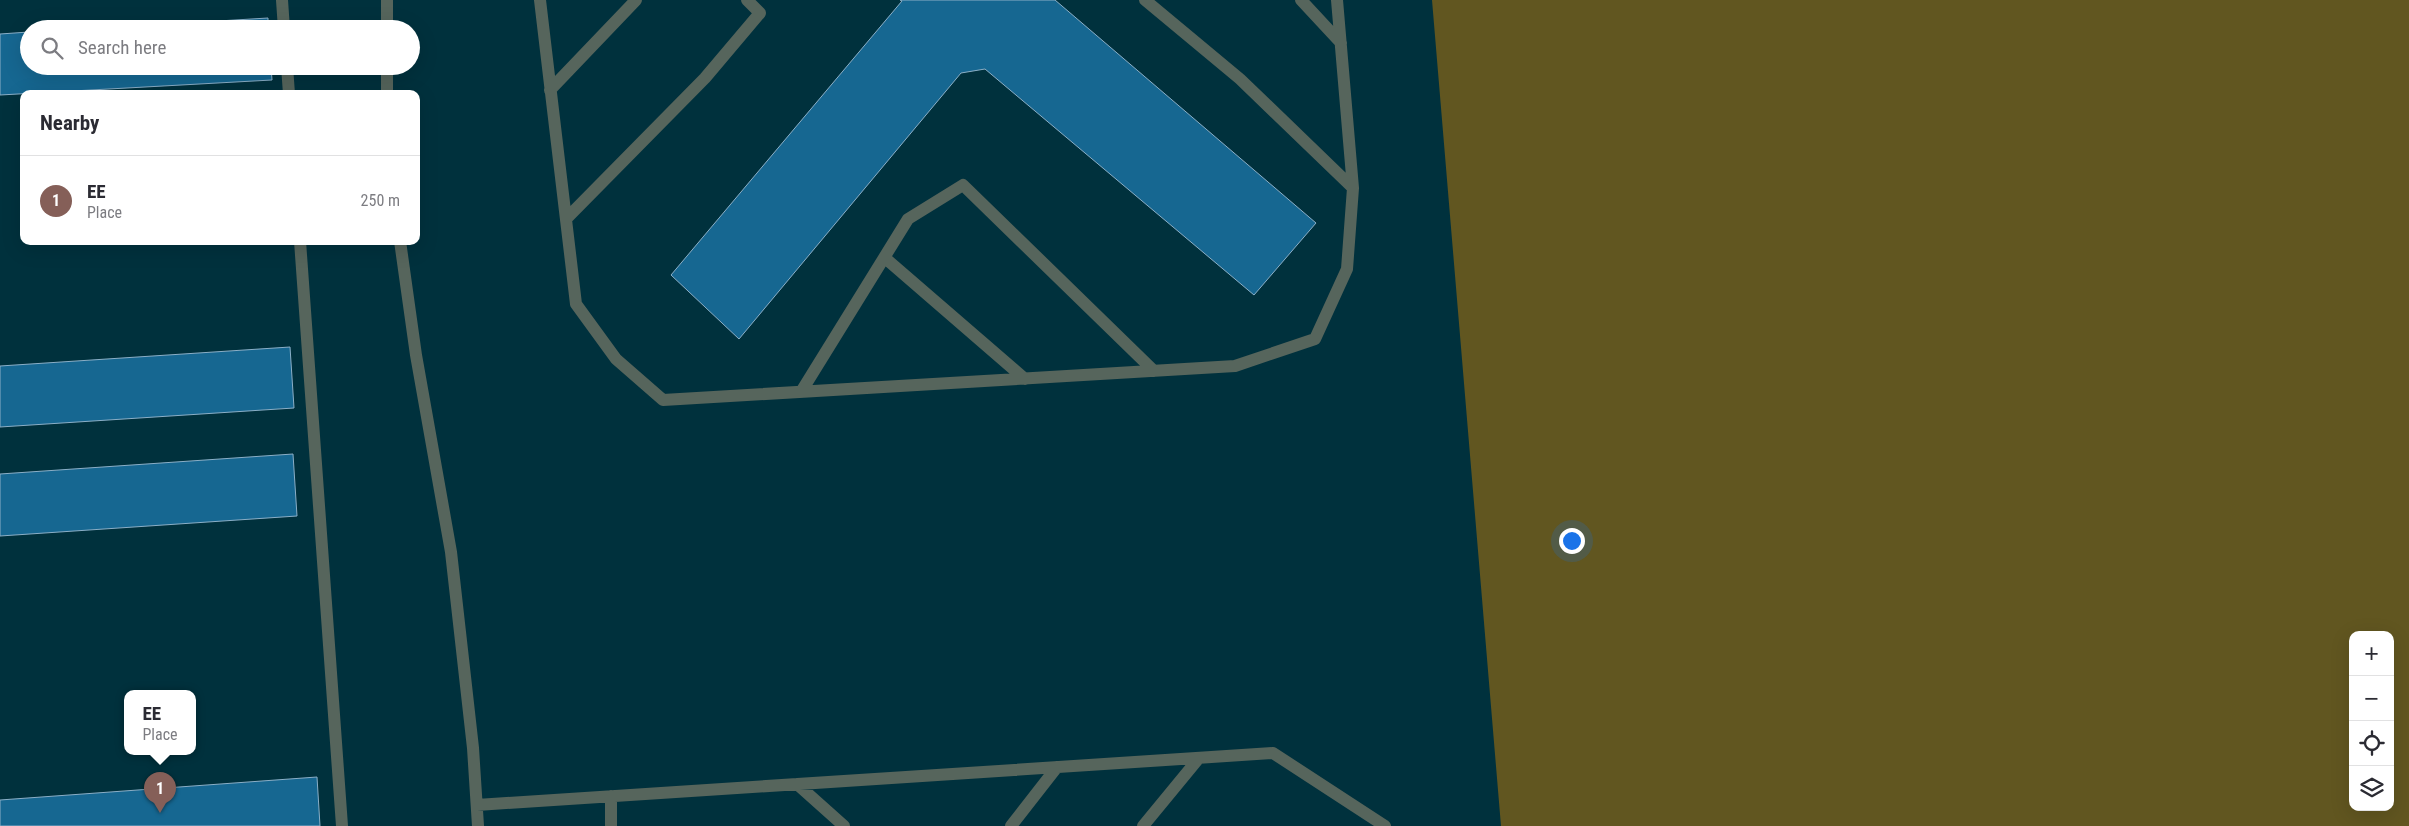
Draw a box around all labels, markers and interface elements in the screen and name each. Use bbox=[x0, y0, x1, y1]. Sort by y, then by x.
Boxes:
search box bbox=[20, 20, 420, 75]
icon: search bbox=[38, 34, 66, 62]
text: Search here bbox=[78, 36, 166, 59]
text: Nearby bbox=[40, 111, 99, 135]
text: EE bbox=[87, 180, 106, 203]
text: 1 bbox=[52, 191, 60, 210]
text: 250 m bbox=[361, 191, 400, 210]
text: Place bbox=[87, 203, 122, 222]
your location bbox=[1559, 528, 1585, 554]
map controls bbox=[2349, 631, 2394, 811]
button: + bbox=[2349, 631, 2394, 676]
button: − bbox=[2349, 676, 2394, 721]
popup bbox=[124, 690, 196, 755]
text: EE bbox=[142, 702, 161, 725]
button: locate bbox=[2349, 721, 2394, 766]
text: Place bbox=[142, 725, 178, 744]
button: layers bbox=[2349, 766, 2394, 811]
pin: 1 bbox=[144, 772, 176, 813]

